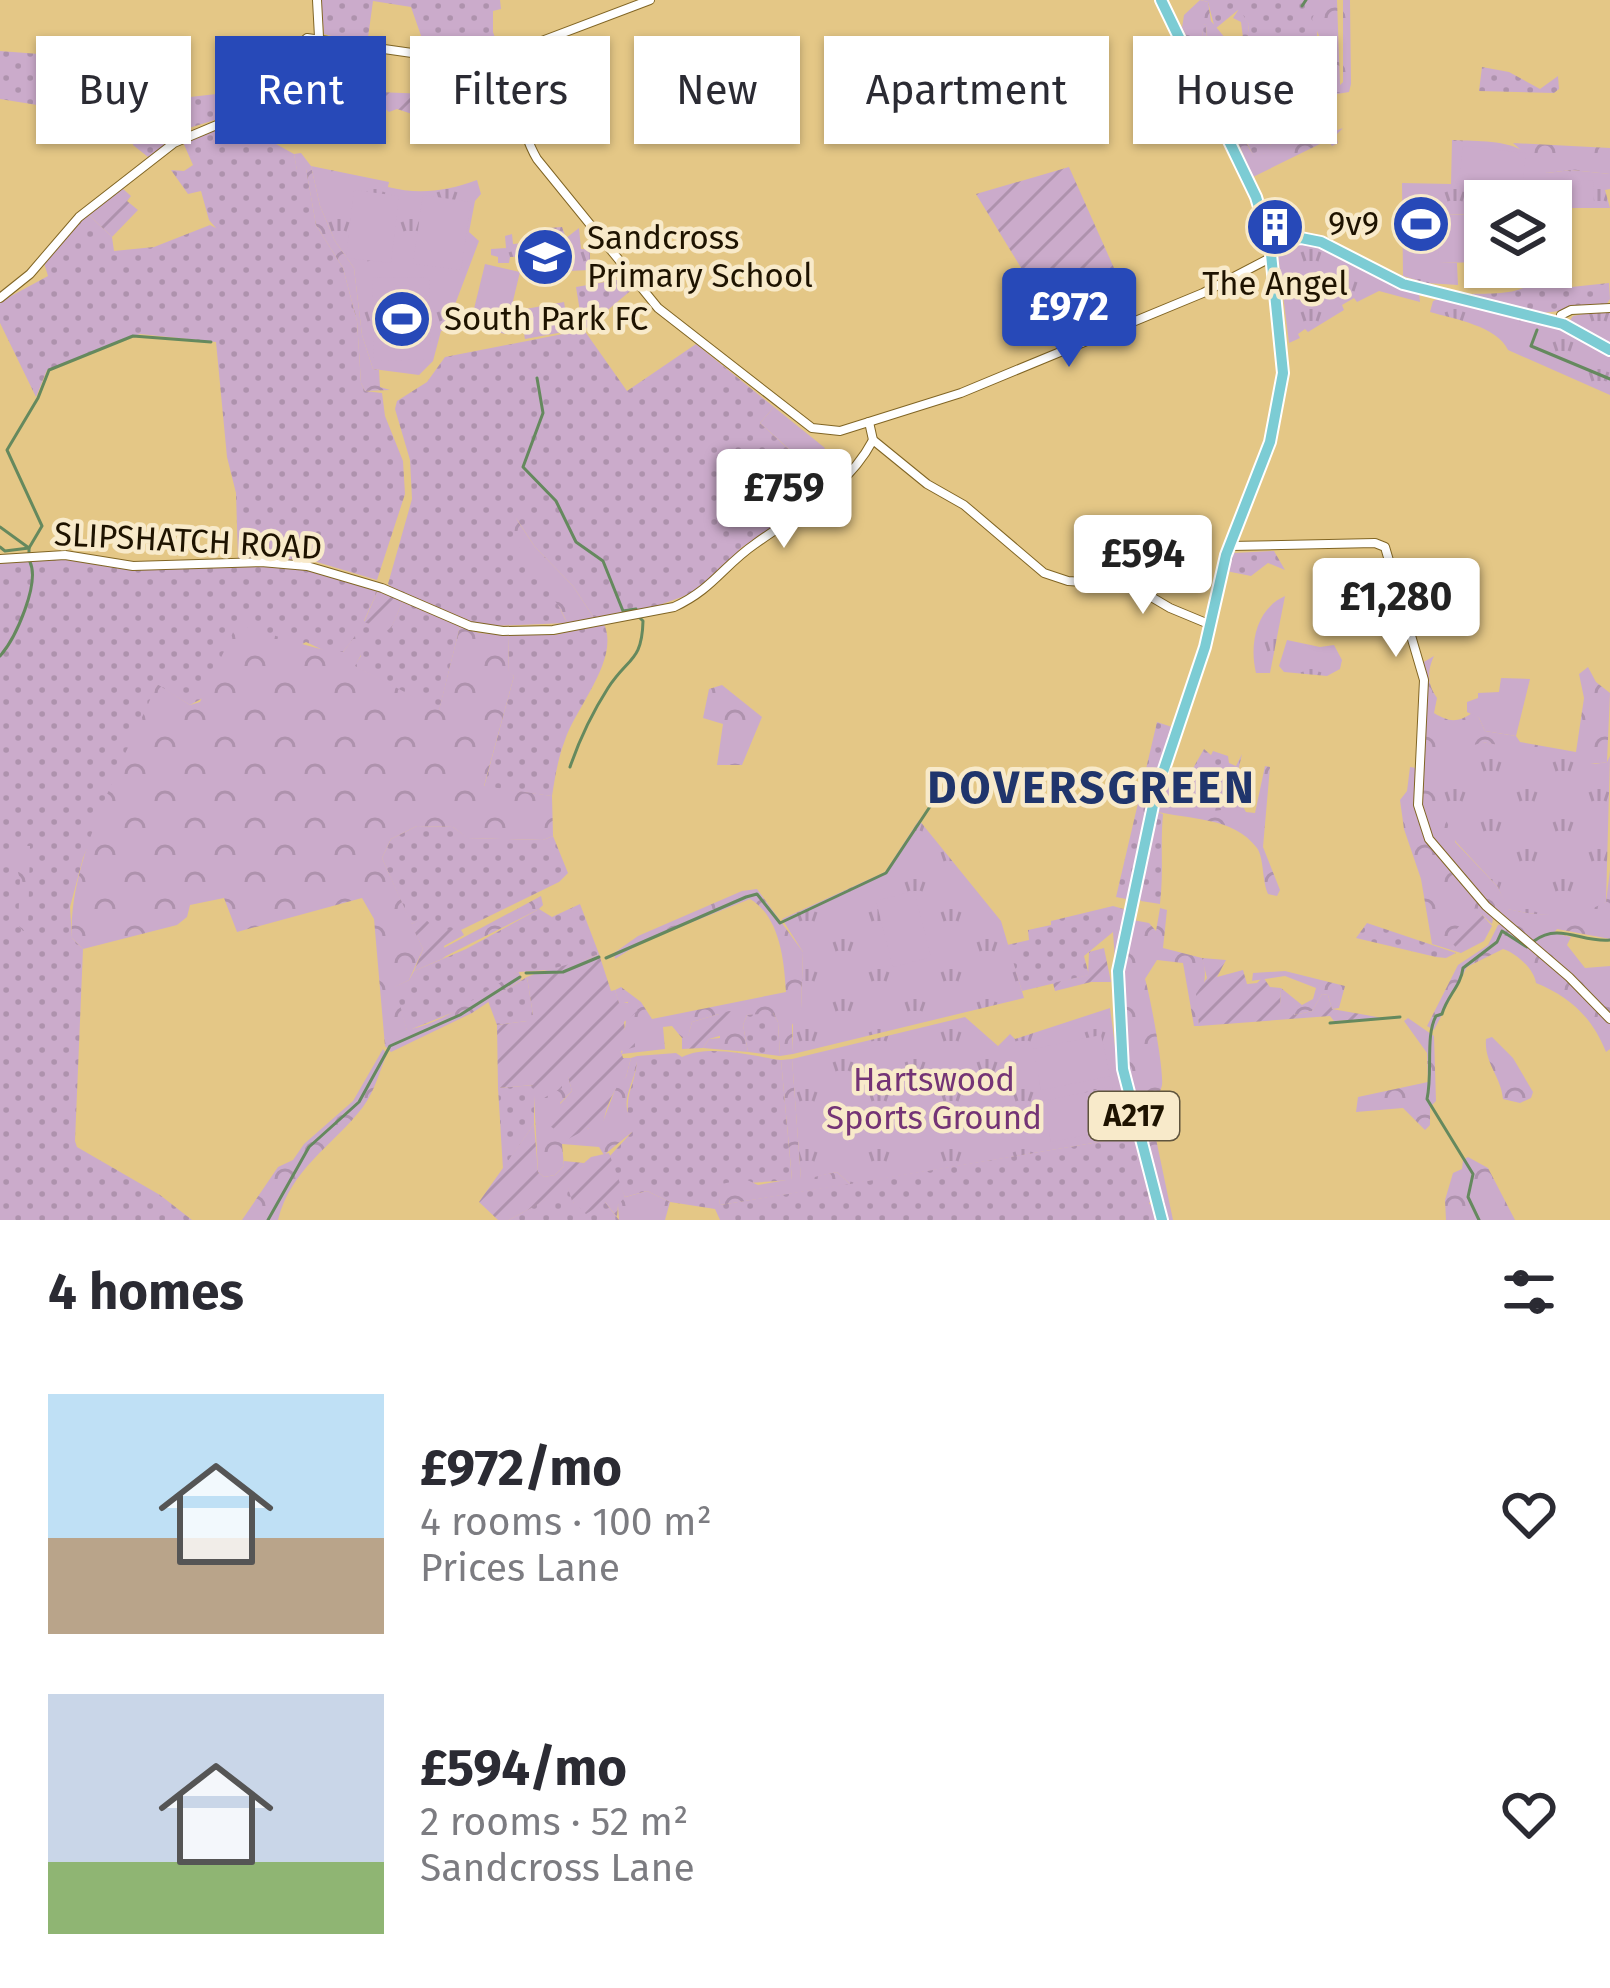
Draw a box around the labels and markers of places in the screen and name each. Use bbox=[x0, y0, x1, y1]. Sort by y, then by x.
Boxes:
sports icon: 9v9 bbox=[1390, 193, 1452, 255]
building icon: The Angel bbox=[1244, 196, 1306, 258]
place label: 9v9 bbox=[1328, 204, 1379, 244]
place label: Sandcross Primary School bbox=[587, 218, 813, 296]
school or university icon: Sandcross Primary School bbox=[514, 226, 576, 288]
place label: The Angel bbox=[1202, 264, 1348, 304]
pin: £972 bbox=[998, 268, 1140, 370]
sports icon: South Park FC bbox=[371, 288, 433, 350]
place label: South Park FC bbox=[444, 299, 648, 339]
pin: £759 bbox=[713, 449, 855, 551]
pin: £594 bbox=[1072, 515, 1214, 617]
pin: £1,280 bbox=[1298, 558, 1494, 660]

